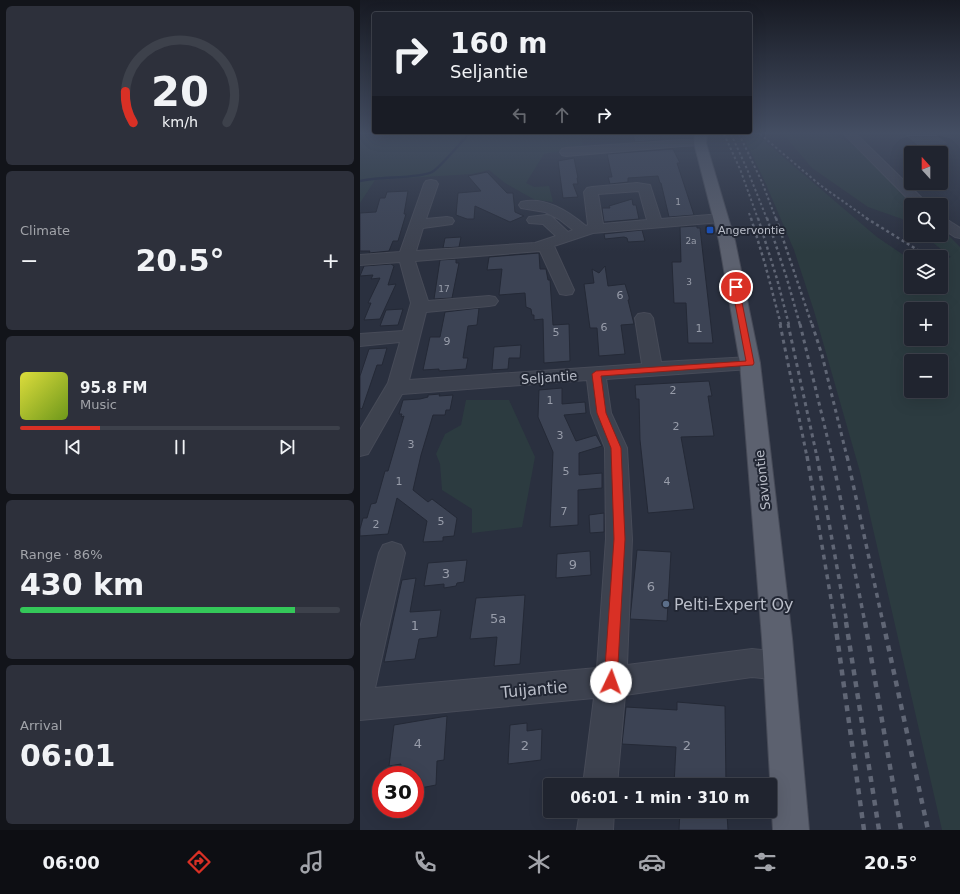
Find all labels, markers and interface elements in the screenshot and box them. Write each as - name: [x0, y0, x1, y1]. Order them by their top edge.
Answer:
- text: 160 m: [450, 27, 547, 60]
- icon: right: [384, 28, 436, 80]
- text: Seljantie: [450, 61, 528, 82]
- text: 20: [151, 67, 209, 116]
- icon: left: [509, 104, 531, 126]
- icon: ahead: [551, 104, 573, 126]
- icon: right: [593, 104, 615, 126]
- text: km/h: [162, 114, 198, 130]
- north arrow: [904, 146, 948, 190]
- map controls: [904, 146, 948, 398]
- house number: 1: [675, 197, 681, 207]
- button: search: [904, 198, 948, 242]
- text: Climate: [20, 223, 70, 238]
- place label: Angervontie: [718, 224, 785, 237]
- marker: Angervontie: [705, 225, 715, 235]
- house number: 2a: [685, 236, 697, 246]
- text: 20.5°: [135, 243, 225, 278]
- text: −: [20, 248, 38, 273]
- text: +: [322, 248, 340, 273]
- button: layers: [904, 250, 948, 294]
- pin: [719, 270, 753, 304]
- icon: arrive: [725, 276, 747, 298]
- house number: 3: [686, 277, 692, 287]
- house number: 17: [438, 284, 450, 294]
- house number: 6: [617, 289, 624, 302]
- button: +: [904, 302, 948, 346]
- house number: 6: [601, 321, 608, 334]
- house number: 1: [696, 322, 703, 335]
- house number: 5: [553, 326, 560, 339]
- house number: 9: [444, 335, 451, 348]
- button: −: [904, 354, 948, 398]
- street label: Seljantie: [520, 368, 578, 387]
- text: 95.8 FM: [80, 379, 147, 397]
- house number: 2: [670, 384, 677, 397]
- house number: 1: [547, 394, 554, 407]
- text: Music: [80, 397, 117, 412]
- house number: 2: [673, 420, 680, 433]
- house number: 3: [557, 429, 564, 442]
- icon: previous: [62, 436, 84, 458]
- icon: pause: [169, 436, 191, 458]
- icon: next: [276, 436, 298, 458]
- house number: 3: [408, 438, 415, 451]
- street label: Saviontie: [752, 449, 773, 511]
- house number: 5: [563, 465, 570, 478]
- house number: 1: [396, 475, 403, 488]
- house number: 4: [664, 475, 671, 488]
- house number: 7: [561, 505, 568, 518]
- house number: 5: [438, 515, 445, 528]
- house number: 2: [373, 518, 380, 531]
- text: Range · 86%: [20, 547, 103, 562]
- house number: 9: [569, 557, 577, 572]
- house number: 3: [442, 566, 450, 581]
- text: 430 km: [20, 567, 144, 602]
- house number: 6: [647, 579, 655, 594]
- place label: Pelti-Expert Oy: [674, 595, 793, 614]
- marker: Pelti-Expert Oy: [661, 599, 671, 609]
- house number: 5a: [490, 611, 506, 626]
- house number: 1: [411, 618, 419, 633]
- position arrow: [590, 661, 632, 703]
- street label: Tuijantie: [499, 677, 568, 702]
- text: Arrival: [20, 718, 62, 733]
- house number: 4: [414, 736, 422, 751]
- text: 06:01: [20, 738, 116, 773]
- house number: 2: [521, 738, 529, 753]
- house number: 2: [683, 738, 691, 753]
- speed limit sign: 30: [372, 766, 424, 818]
- text: 06:01 · 1 min · 310 m: [570, 789, 750, 807]
- icon: directions: [185, 848, 213, 876]
- icon: music: [298, 848, 326, 876]
- icon: phone: [411, 848, 439, 876]
- icon: climate: [525, 848, 553, 876]
- icon: car: [638, 848, 666, 876]
- icon: filters: [751, 848, 779, 876]
- text: 06:00: [43, 852, 100, 873]
- text: 20.5°: [864, 852, 917, 873]

